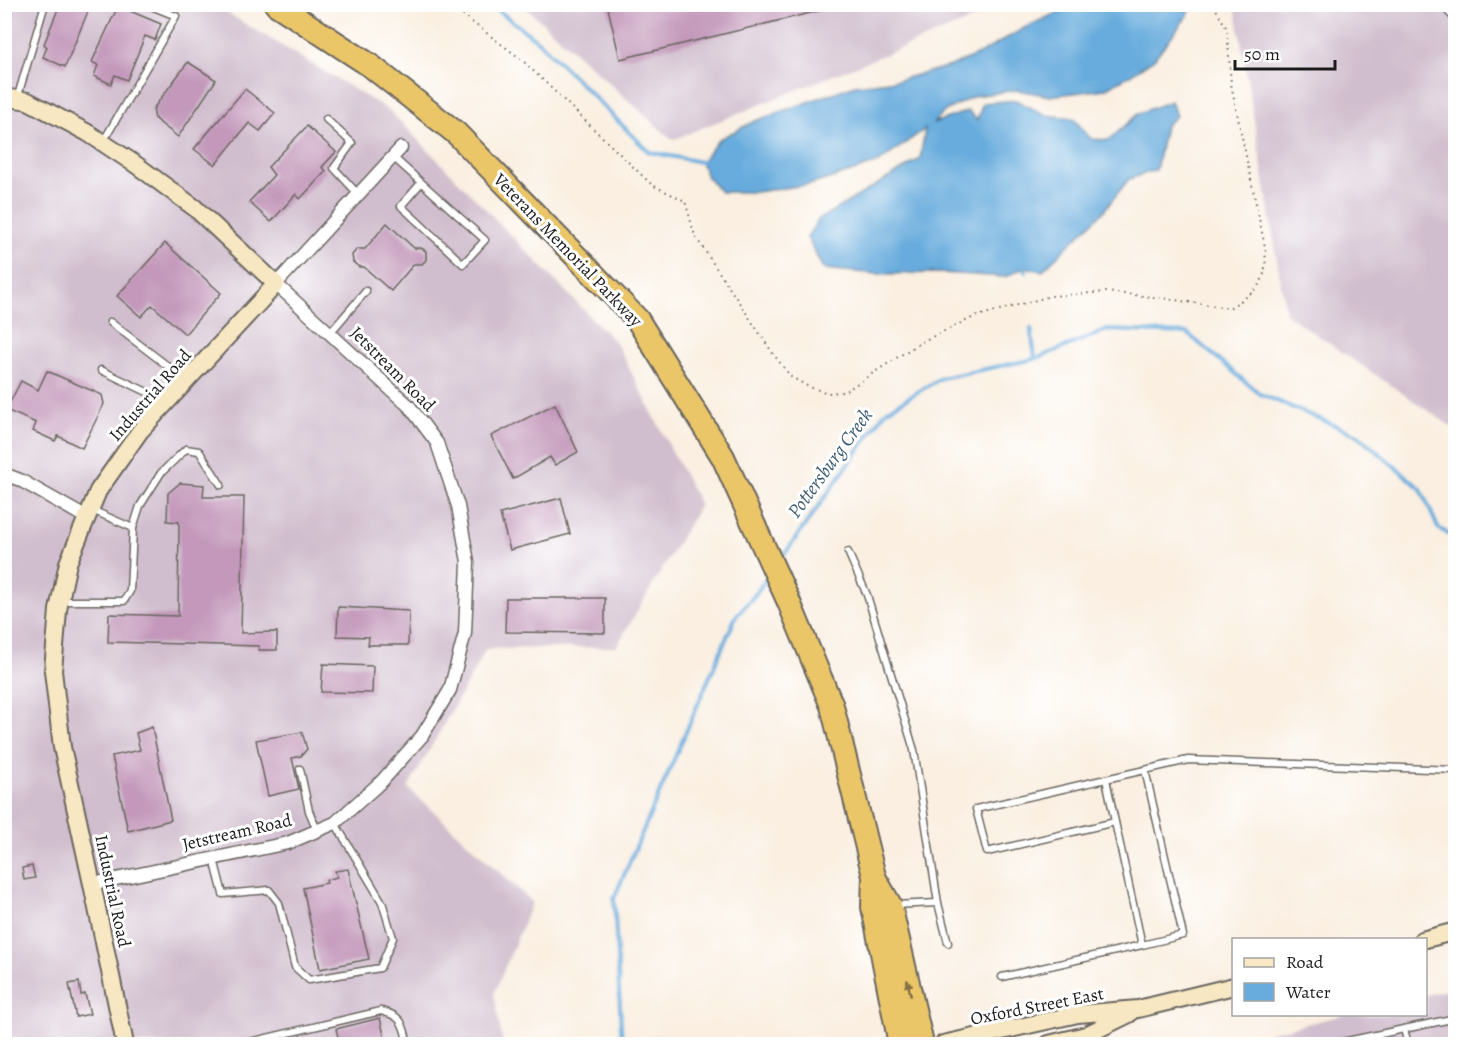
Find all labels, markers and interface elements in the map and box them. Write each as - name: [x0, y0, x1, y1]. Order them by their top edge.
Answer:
- scale bar: [1235, 33, 1336, 71]
- text: 50 m: [1244, 42, 1280, 66]
- street label: Veterans Memorial Parkway: [487, 167, 648, 333]
- street label: Jetstream Road: [345, 321, 441, 417]
- street label: Industrial Road: [103, 344, 197, 446]
- water label: Pottersburg Creek: [781, 403, 879, 523]
- street label: Jetstream Road: [180, 808, 294, 856]
- street label: Industrial Road: [89, 832, 137, 950]
- legend: [1232, 938, 1427, 1016]
- text: Road: [1286, 950, 1324, 974]
- one-way arrow: [904, 978, 913, 997]
- text: Water: [1285, 980, 1331, 1004]
- street label: Oxford Street East: [968, 981, 1106, 1031]

